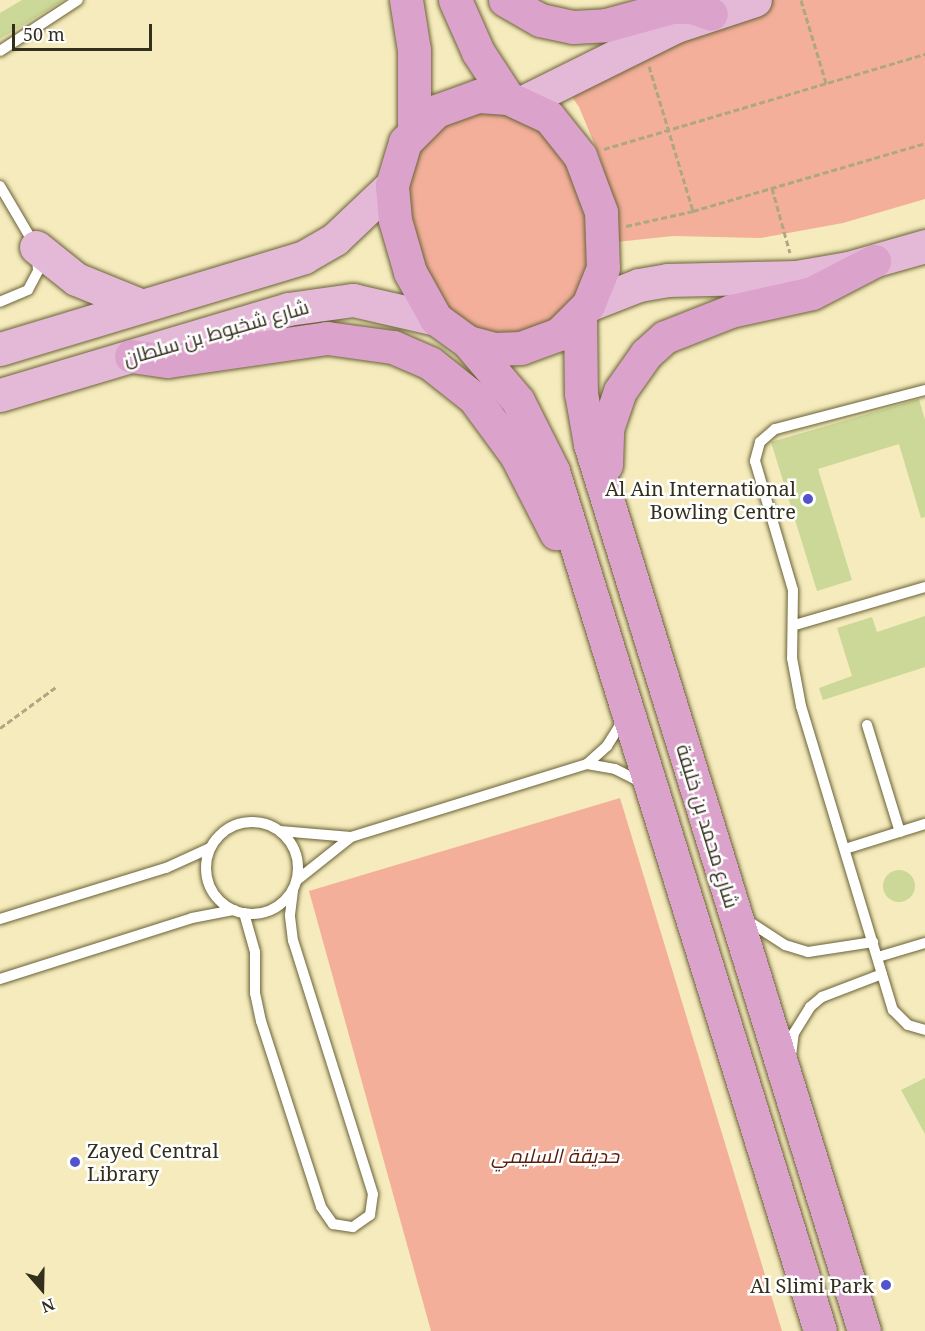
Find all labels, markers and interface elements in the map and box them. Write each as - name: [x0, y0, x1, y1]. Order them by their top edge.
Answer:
- scale bar: [15, 12, 154, 50]
- text: 50 m: [23, 22, 65, 46]
- street label: شارع شخبوط بن سلطان: [120, 294, 312, 370]
- place label: Al Ain International Bowling Centre: [605, 476, 796, 523]
- marker: Al Ain International Bowling Centre: [801, 492, 815, 506]
- street label: شارع محمد بن خليفة: [672, 741, 744, 911]
- place label: Zayed Central Library: [87, 1138, 219, 1185]
- park label: حديقة السليمي: [491, 1143, 619, 1167]
- marker: Zayed Central Library: [68, 1155, 82, 1169]
- north arrow: [12, 1259, 72, 1319]
- place label: Al Slimi Park: [750, 1273, 874, 1297]
- marker: Al Slimi Park: [879, 1278, 893, 1292]
- text: N: [38, 1293, 58, 1318]

